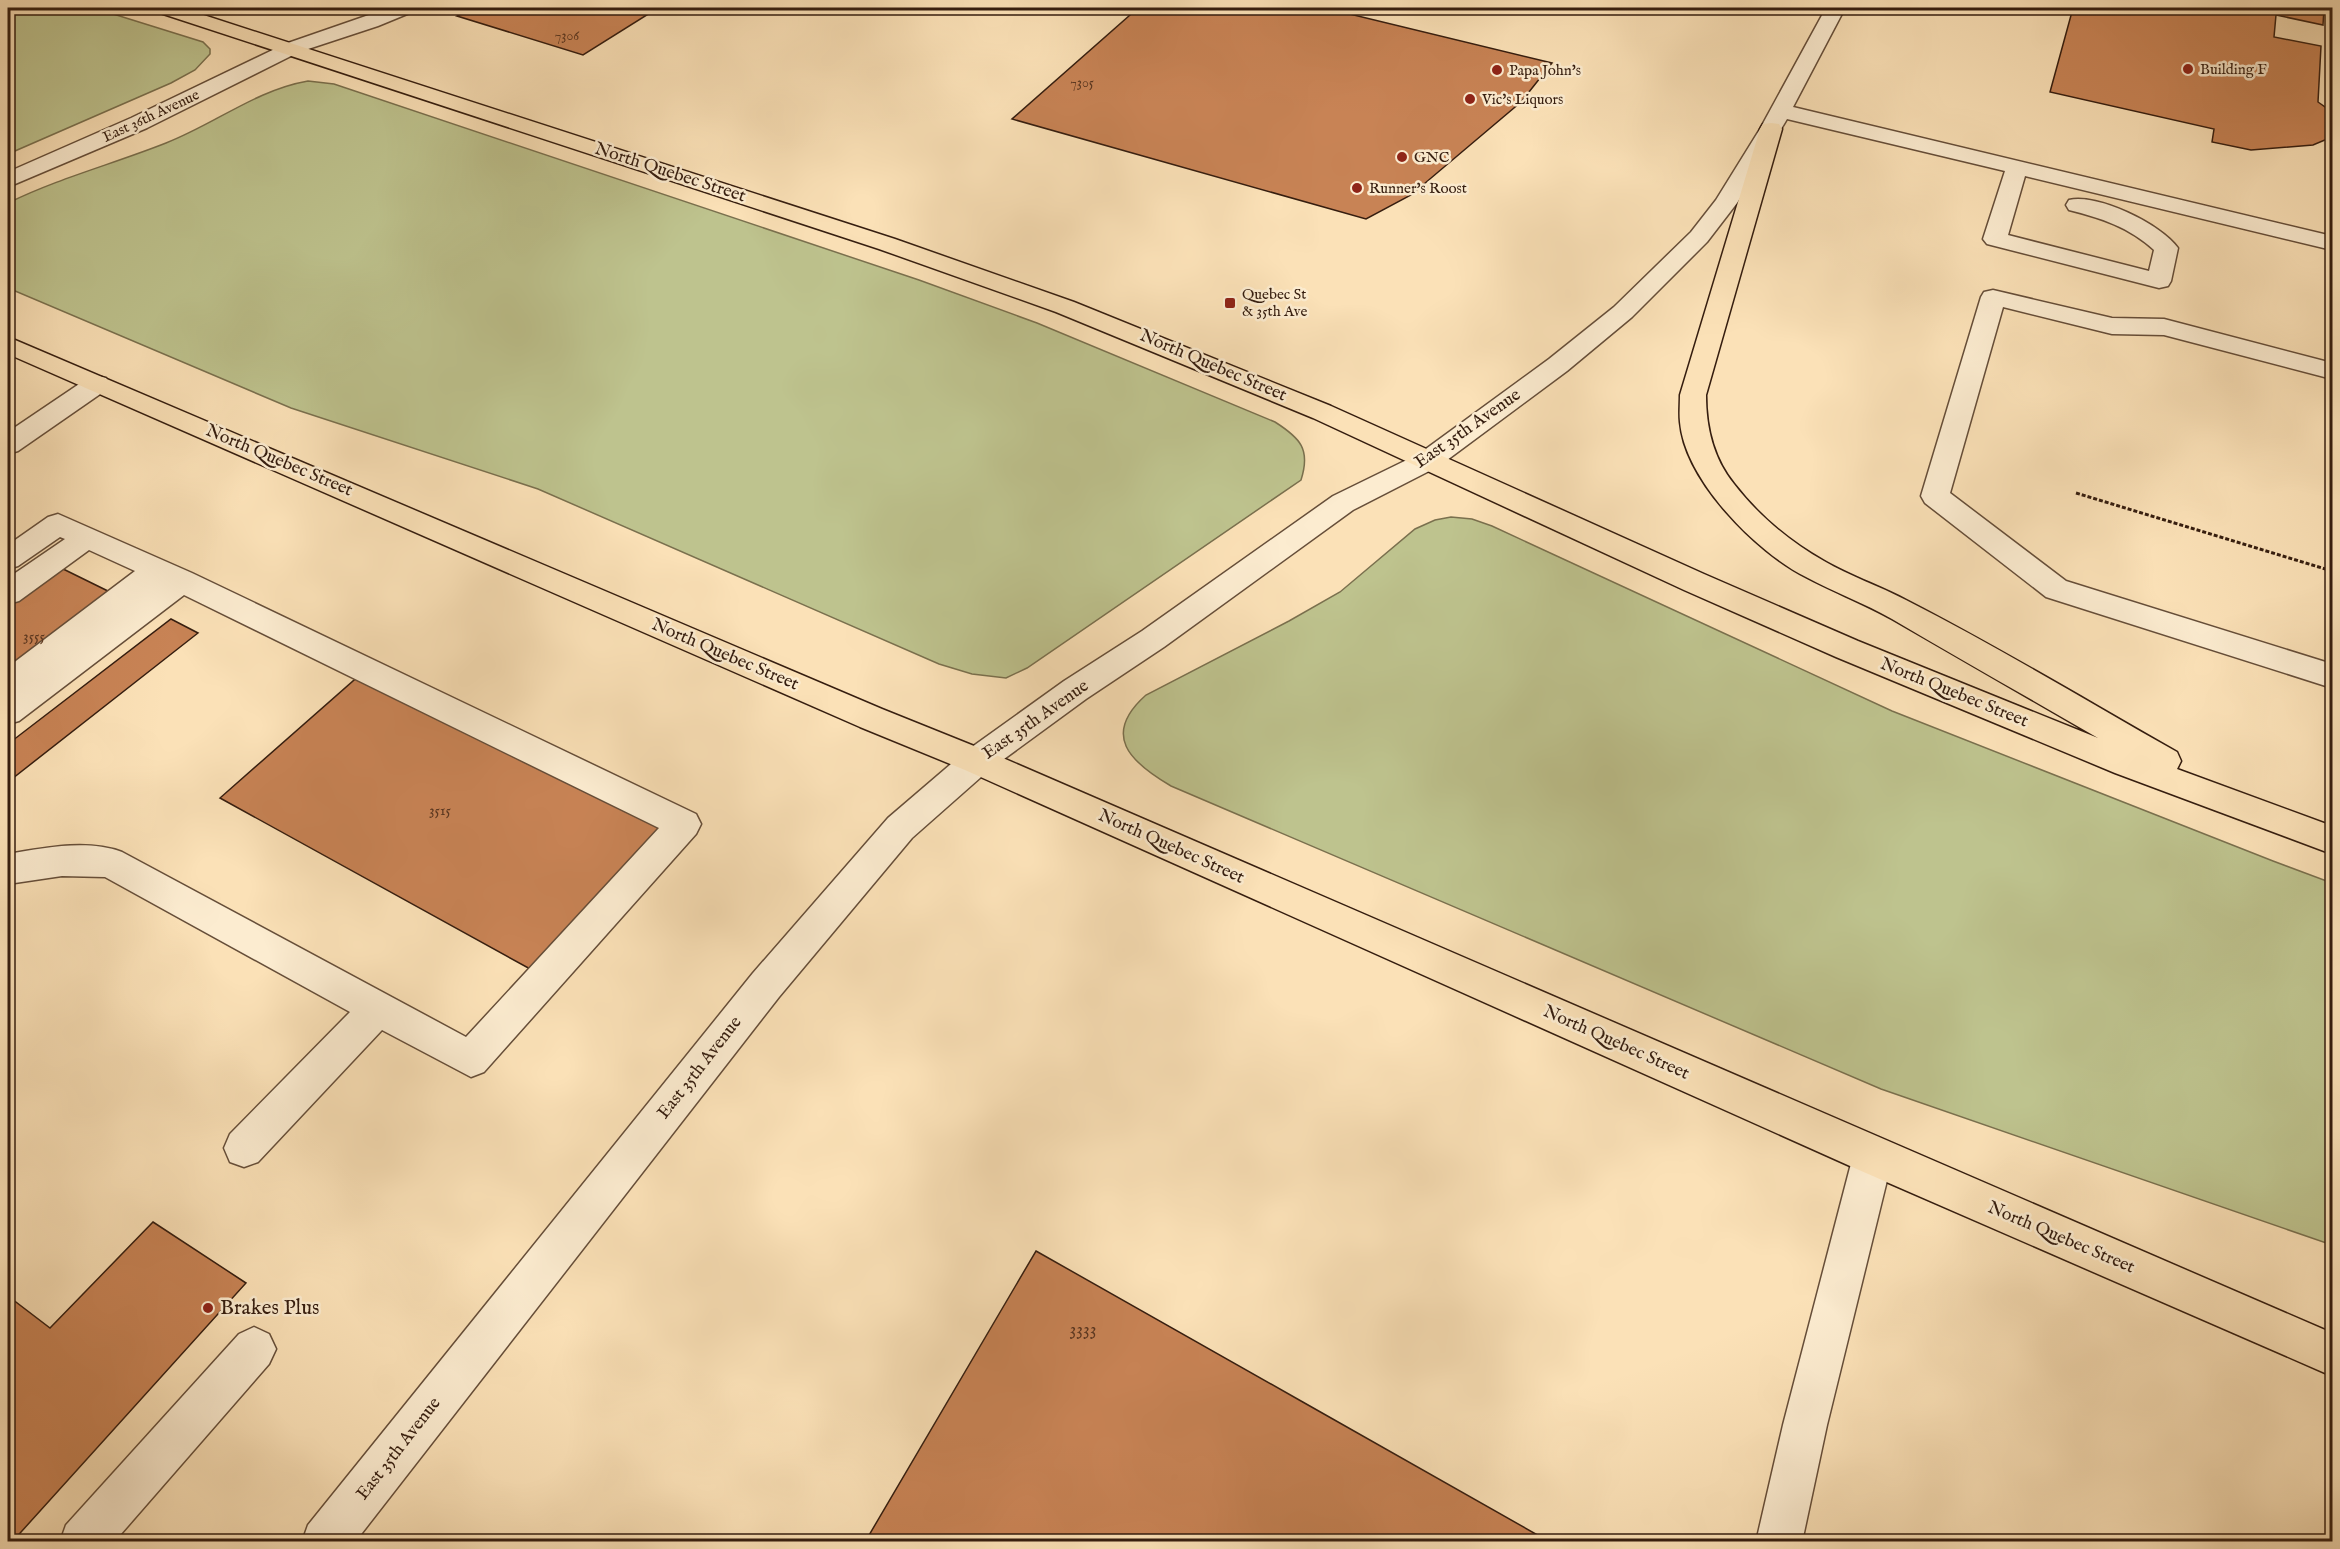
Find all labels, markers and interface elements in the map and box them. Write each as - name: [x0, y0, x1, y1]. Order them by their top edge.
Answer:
- house number: 7306: [555, 27, 580, 45]
- place label: Building F: [2200, 60, 2267, 79]
- place label: Papa John's: [1509, 61, 1581, 80]
- marker: Building F: [2181, 62, 2195, 76]
- marker: Papa John's: [1490, 63, 1504, 77]
- house number: 7305: [1070, 74, 1094, 92]
- street label: East 36th Avenue: [100, 85, 203, 147]
- place label: Vic's Liquors: [1481, 90, 1563, 109]
- marker: Vic's Liquors: [1463, 92, 1477, 106]
- street label: North Quebec Street: [591, 138, 749, 208]
- place label: GNC: [1414, 148, 1450, 167]
- marker: GNC: [1395, 150, 1409, 164]
- place label: Runner's Roost: [1369, 179, 1467, 198]
- marker: Runner's Roost: [1350, 181, 1364, 195]
- place label: Quebec St & 35th Ave: [1242, 285, 1307, 321]
- marker: Quebec St & 35th Ave: [1223, 296, 1237, 310]
- street label: North Quebec Street: [1136, 325, 1290, 407]
- street label: East 35th Avenue: [1410, 384, 1526, 474]
- street label: North Quebec Street: [202, 420, 356, 502]
- street label: North Quebec Street: [648, 614, 802, 696]
- house number: 3555: [23, 627, 46, 646]
- street label: North Quebec Street: [1877, 653, 2031, 733]
- street label: East 35th Avenue: [978, 675, 1094, 765]
- house number: 3515: [429, 801, 452, 820]
- street label: North Quebec Street: [1094, 804, 1248, 890]
- street label: North Quebec Street: [1539, 1000, 1693, 1086]
- street label: East 35th Avenue: [653, 1012, 747, 1124]
- street label: North Quebec Street: [1984, 1197, 2138, 1279]
- place label: Brakes Plus: [220, 1295, 319, 1322]
- marker: Brakes Plus: [201, 1301, 215, 1315]
- house number: 3333: [1070, 1319, 1096, 1342]
- street label: East 35th Avenue: [352, 1393, 446, 1505]

